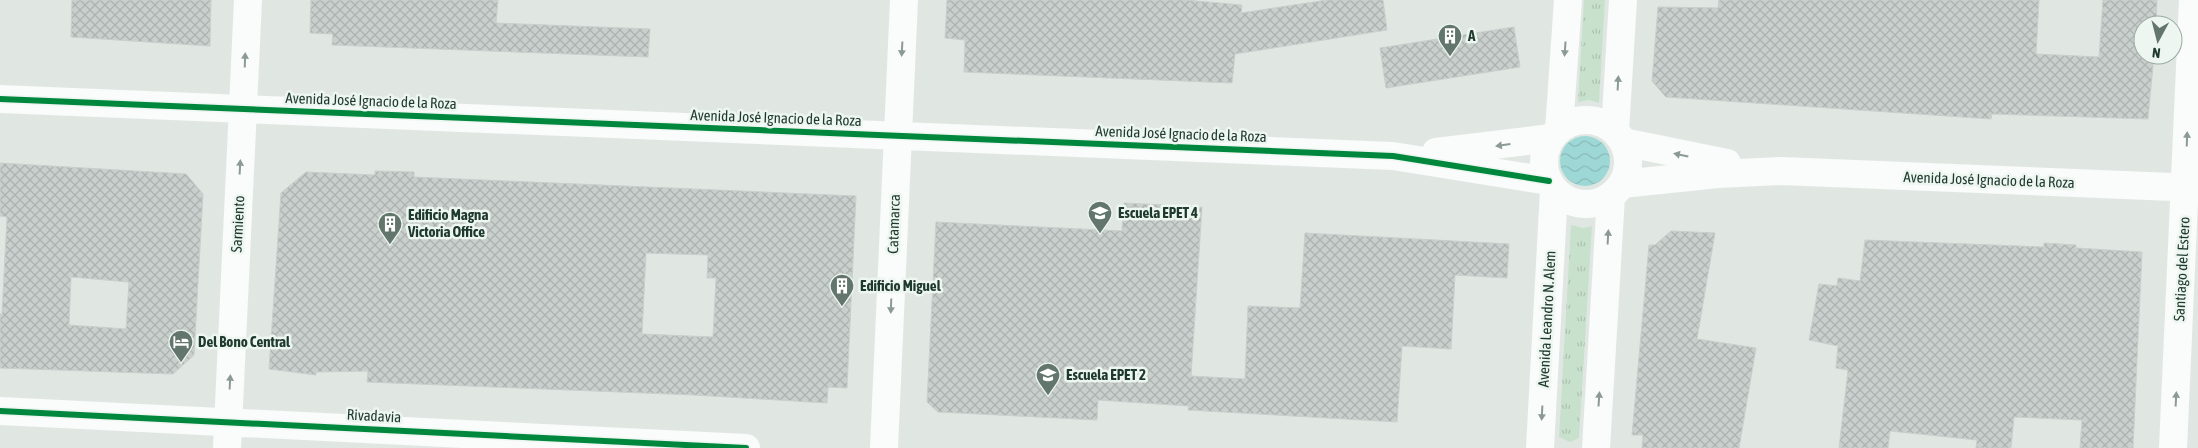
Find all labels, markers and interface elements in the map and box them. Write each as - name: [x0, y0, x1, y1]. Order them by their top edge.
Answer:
- north arrow: [2133, 15, 2183, 65]
- building icon: A: [1437, 23, 1463, 57]
- place label: A: [1467, 27, 1476, 44]
- one-way arrow: [897, 41, 905, 57]
- one-way arrow: [1560, 41, 1568, 57]
- text: N: [2151, 44, 2161, 61]
- one-way arrow: [241, 51, 249, 67]
- one-way arrow: [1614, 74, 1622, 90]
- street label: Avenida José Ignacio de la Roza: [285, 89, 457, 112]
- street label: Avenida José Ignacio de la Roza: [690, 106, 862, 129]
- street label: Avenida José Ignacio de la Roza: [1095, 122, 1267, 145]
- one-way arrow: [2184, 131, 2192, 147]
- one-way arrow: [1495, 141, 1511, 149]
- one-way arrow: [1673, 151, 1688, 159]
- one-way arrow: [237, 159, 245, 175]
- street label: Avenida José Ignacio de la Roza: [1903, 168, 2075, 191]
- street label: Catamarca: [884, 194, 903, 254]
- street label: Sarmiento: [228, 195, 247, 253]
- school or university icon: Escuela EPET 4: [1087, 200, 1113, 234]
- place label: Escuela EPET 4: [1118, 204, 1198, 221]
- place label: Edificio Magna Victoria Office: [407, 206, 488, 240]
- building icon: Edificio Magna Victoria Office: [377, 211, 403, 245]
- street label: Santiago del Estero: [2170, 216, 2193, 322]
- one-way arrow: [1605, 229, 1613, 245]
- street label: Avenida Leandro N. Alem: [1534, 250, 1559, 388]
- building icon: Edificio Miguel: [829, 273, 855, 307]
- place label: Edificio Miguel: [860, 277, 942, 294]
- one-way arrow: [886, 299, 894, 315]
- hotel icon: Del Bono Central: [168, 329, 194, 363]
- place label: Del Bono Central: [198, 333, 291, 350]
- school or university icon: Escuela EPET 2: [1035, 362, 1061, 396]
- place label: Escuela EPET 2: [1066, 366, 1146, 383]
- one-way arrow: [227, 374, 235, 390]
- one-way arrow: [1595, 391, 1603, 407]
- one-way arrow: [2172, 391, 2180, 407]
- one-way arrow: [1537, 405, 1545, 421]
- street label: Rivadavia: [346, 406, 402, 425]

